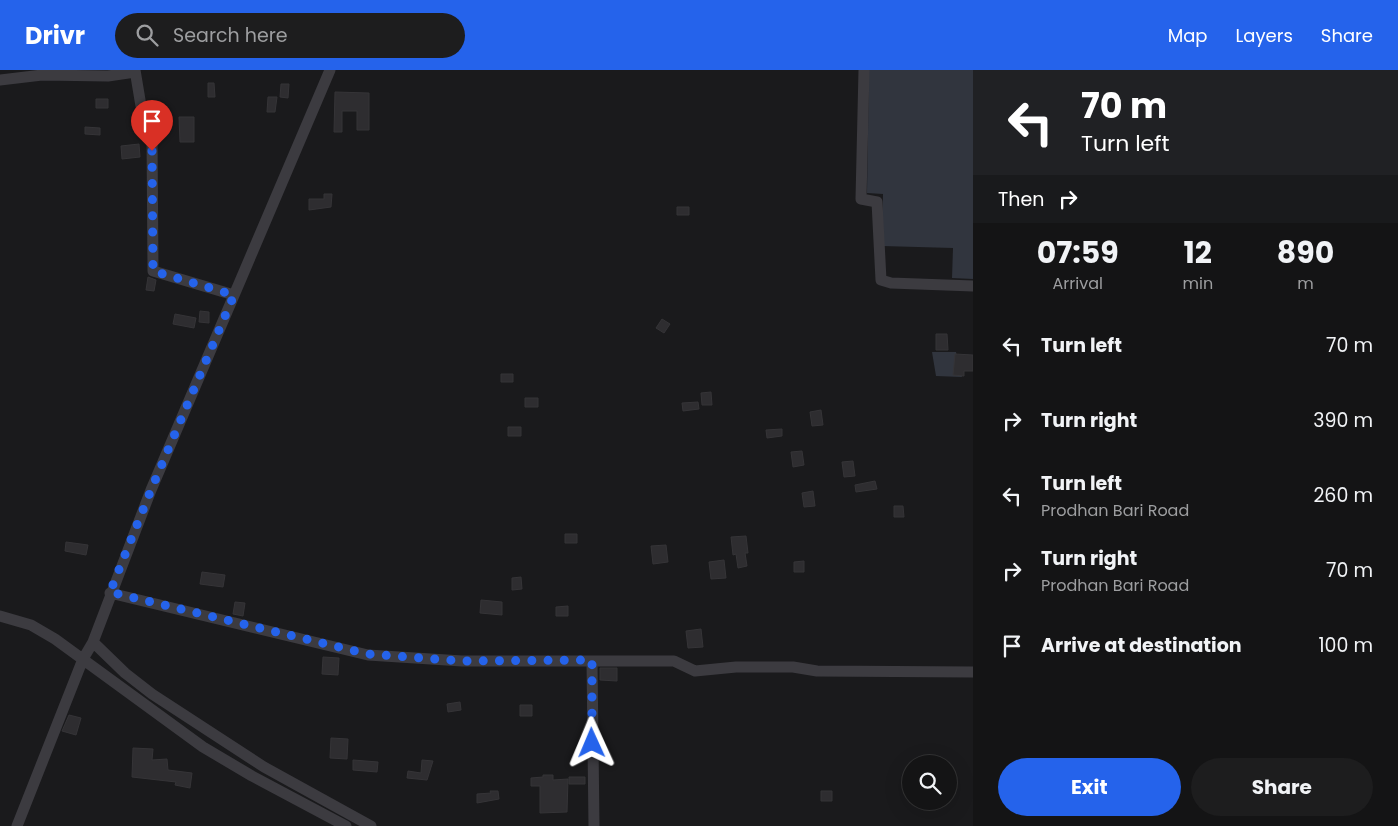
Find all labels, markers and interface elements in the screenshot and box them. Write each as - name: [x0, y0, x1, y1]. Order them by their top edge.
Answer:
- search box: [115, 13, 465, 58]
- text: Drivr: [25, 19, 85, 52]
- icon: search: [133, 21, 161, 49]
- text: Search here: [173, 22, 288, 49]
- text: Map: [1168, 23, 1208, 48]
- text: Layers: [1236, 23, 1293, 48]
- text: Share: [1321, 23, 1373, 48]
- text: 70 m: [1081, 81, 1167, 130]
- icon: left: [998, 90, 1063, 155]
- pin: [131, 100, 173, 151]
- icon: arrive: [138, 107, 166, 135]
- text: Turn left: [1081, 128, 1169, 159]
- icon: right: [1054, 185, 1082, 213]
- text: Then: [998, 186, 1044, 213]
- text: 07:59: [1037, 231, 1119, 274]
- text: 12: [1184, 231, 1212, 274]
- text: 890: [1277, 231, 1334, 274]
- text: Arrival: [1053, 272, 1103, 295]
- text: min: [1182, 272, 1213, 295]
- text: m: [1297, 272, 1314, 295]
- icon: left: [998, 332, 1026, 360]
- text: Turn left: [1041, 332, 1122, 359]
- text: 70 m: [1326, 332, 1373, 359]
- icon: right: [998, 407, 1026, 435]
- text: Turn right: [1041, 407, 1137, 434]
- text: 390 m: [1313, 407, 1373, 434]
- text: Turn left: [1041, 470, 1122, 497]
- icon: left: [998, 482, 1026, 510]
- text: 260 m: [1313, 482, 1373, 509]
- text: Prodhan Bari Road: [1041, 499, 1189, 522]
- text: Turn right: [1041, 545, 1137, 572]
- icon: right: [998, 557, 1026, 585]
- text: 70 m: [1326, 557, 1373, 584]
- text: Prodhan Bari Road: [1041, 574, 1189, 597]
- icon: arrive: [998, 632, 1026, 660]
- text: Arrive at destination: [1041, 632, 1242, 659]
- text: 100 m: [1318, 632, 1373, 659]
- position arrow: [565, 716, 617, 768]
- map controls: [902, 755, 957, 810]
- button: search: [902, 755, 957, 810]
- button: Exit: [998, 758, 1181, 816]
- button: Share: [1191, 758, 1373, 816]

